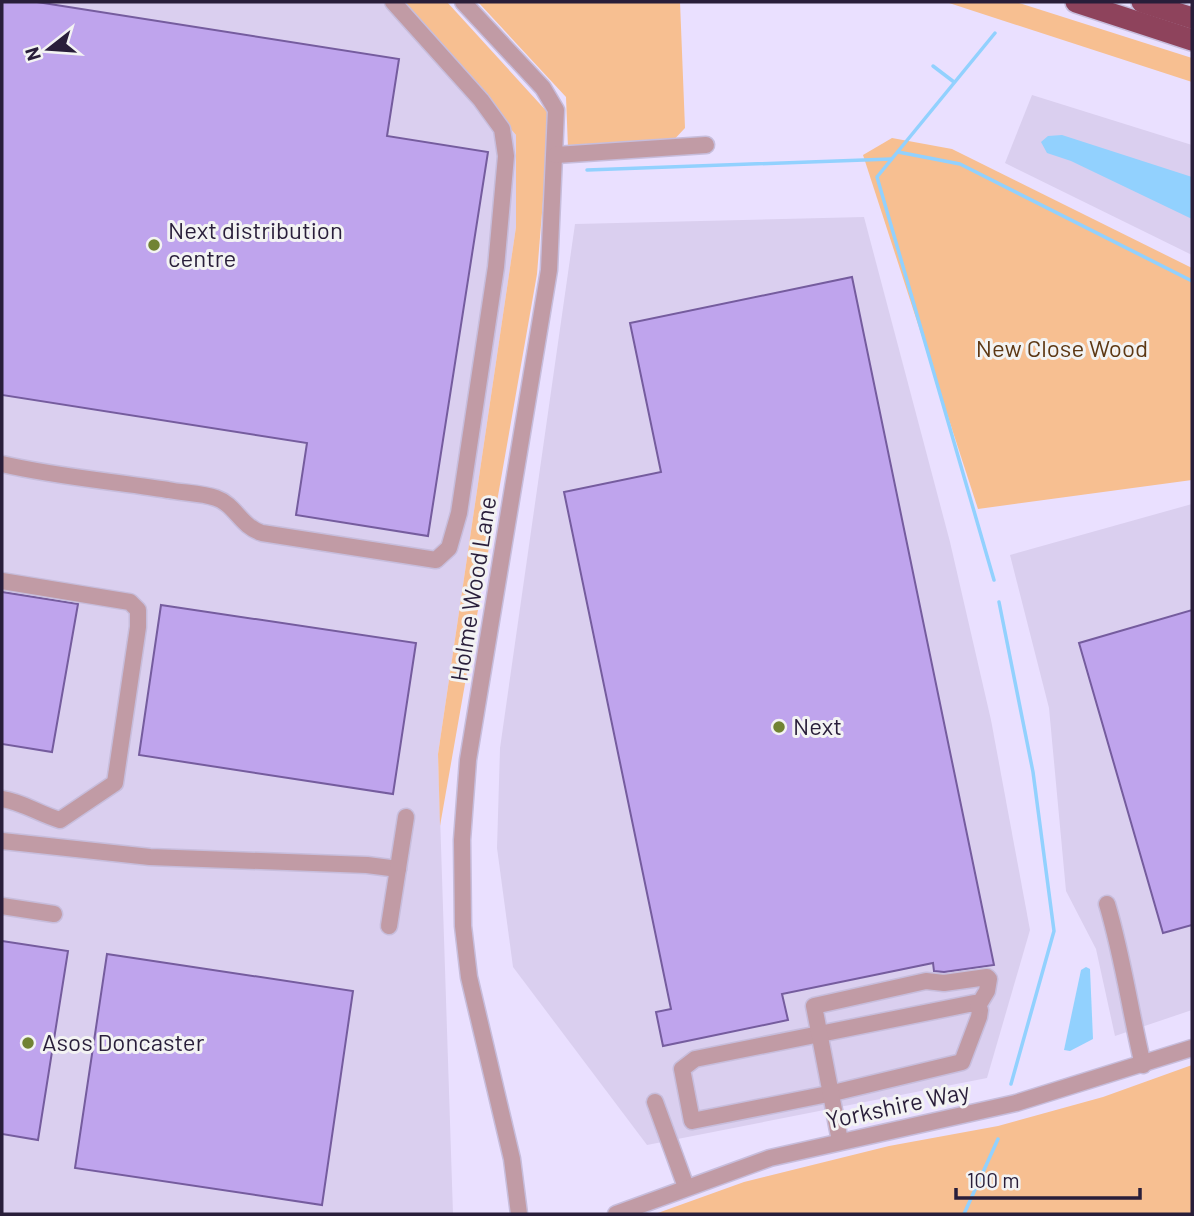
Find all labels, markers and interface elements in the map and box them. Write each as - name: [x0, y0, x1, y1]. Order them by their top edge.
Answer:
- north arrow: [14, 14, 84, 84]
- text: N: [19, 45, 45, 64]
- place label: Next distribution centre: [168, 215, 343, 272]
- marker: Next distribution centre: [146, 237, 162, 253]
- park label: New Close Wood: [976, 333, 1148, 362]
- street label: Holme Wood Lane: [444, 494, 501, 683]
- place label: Next: [793, 711, 842, 740]
- marker: Next: [771, 719, 787, 735]
- place label: Asos Doncaster: [42, 1027, 205, 1056]
- marker: Asos Doncaster: [20, 1035, 36, 1051]
- street label: Yorkshire Way: [823, 1075, 972, 1134]
- scale bar: [956, 1156, 1140, 1200]
- text: 100 m: [967, 1167, 1020, 1192]

